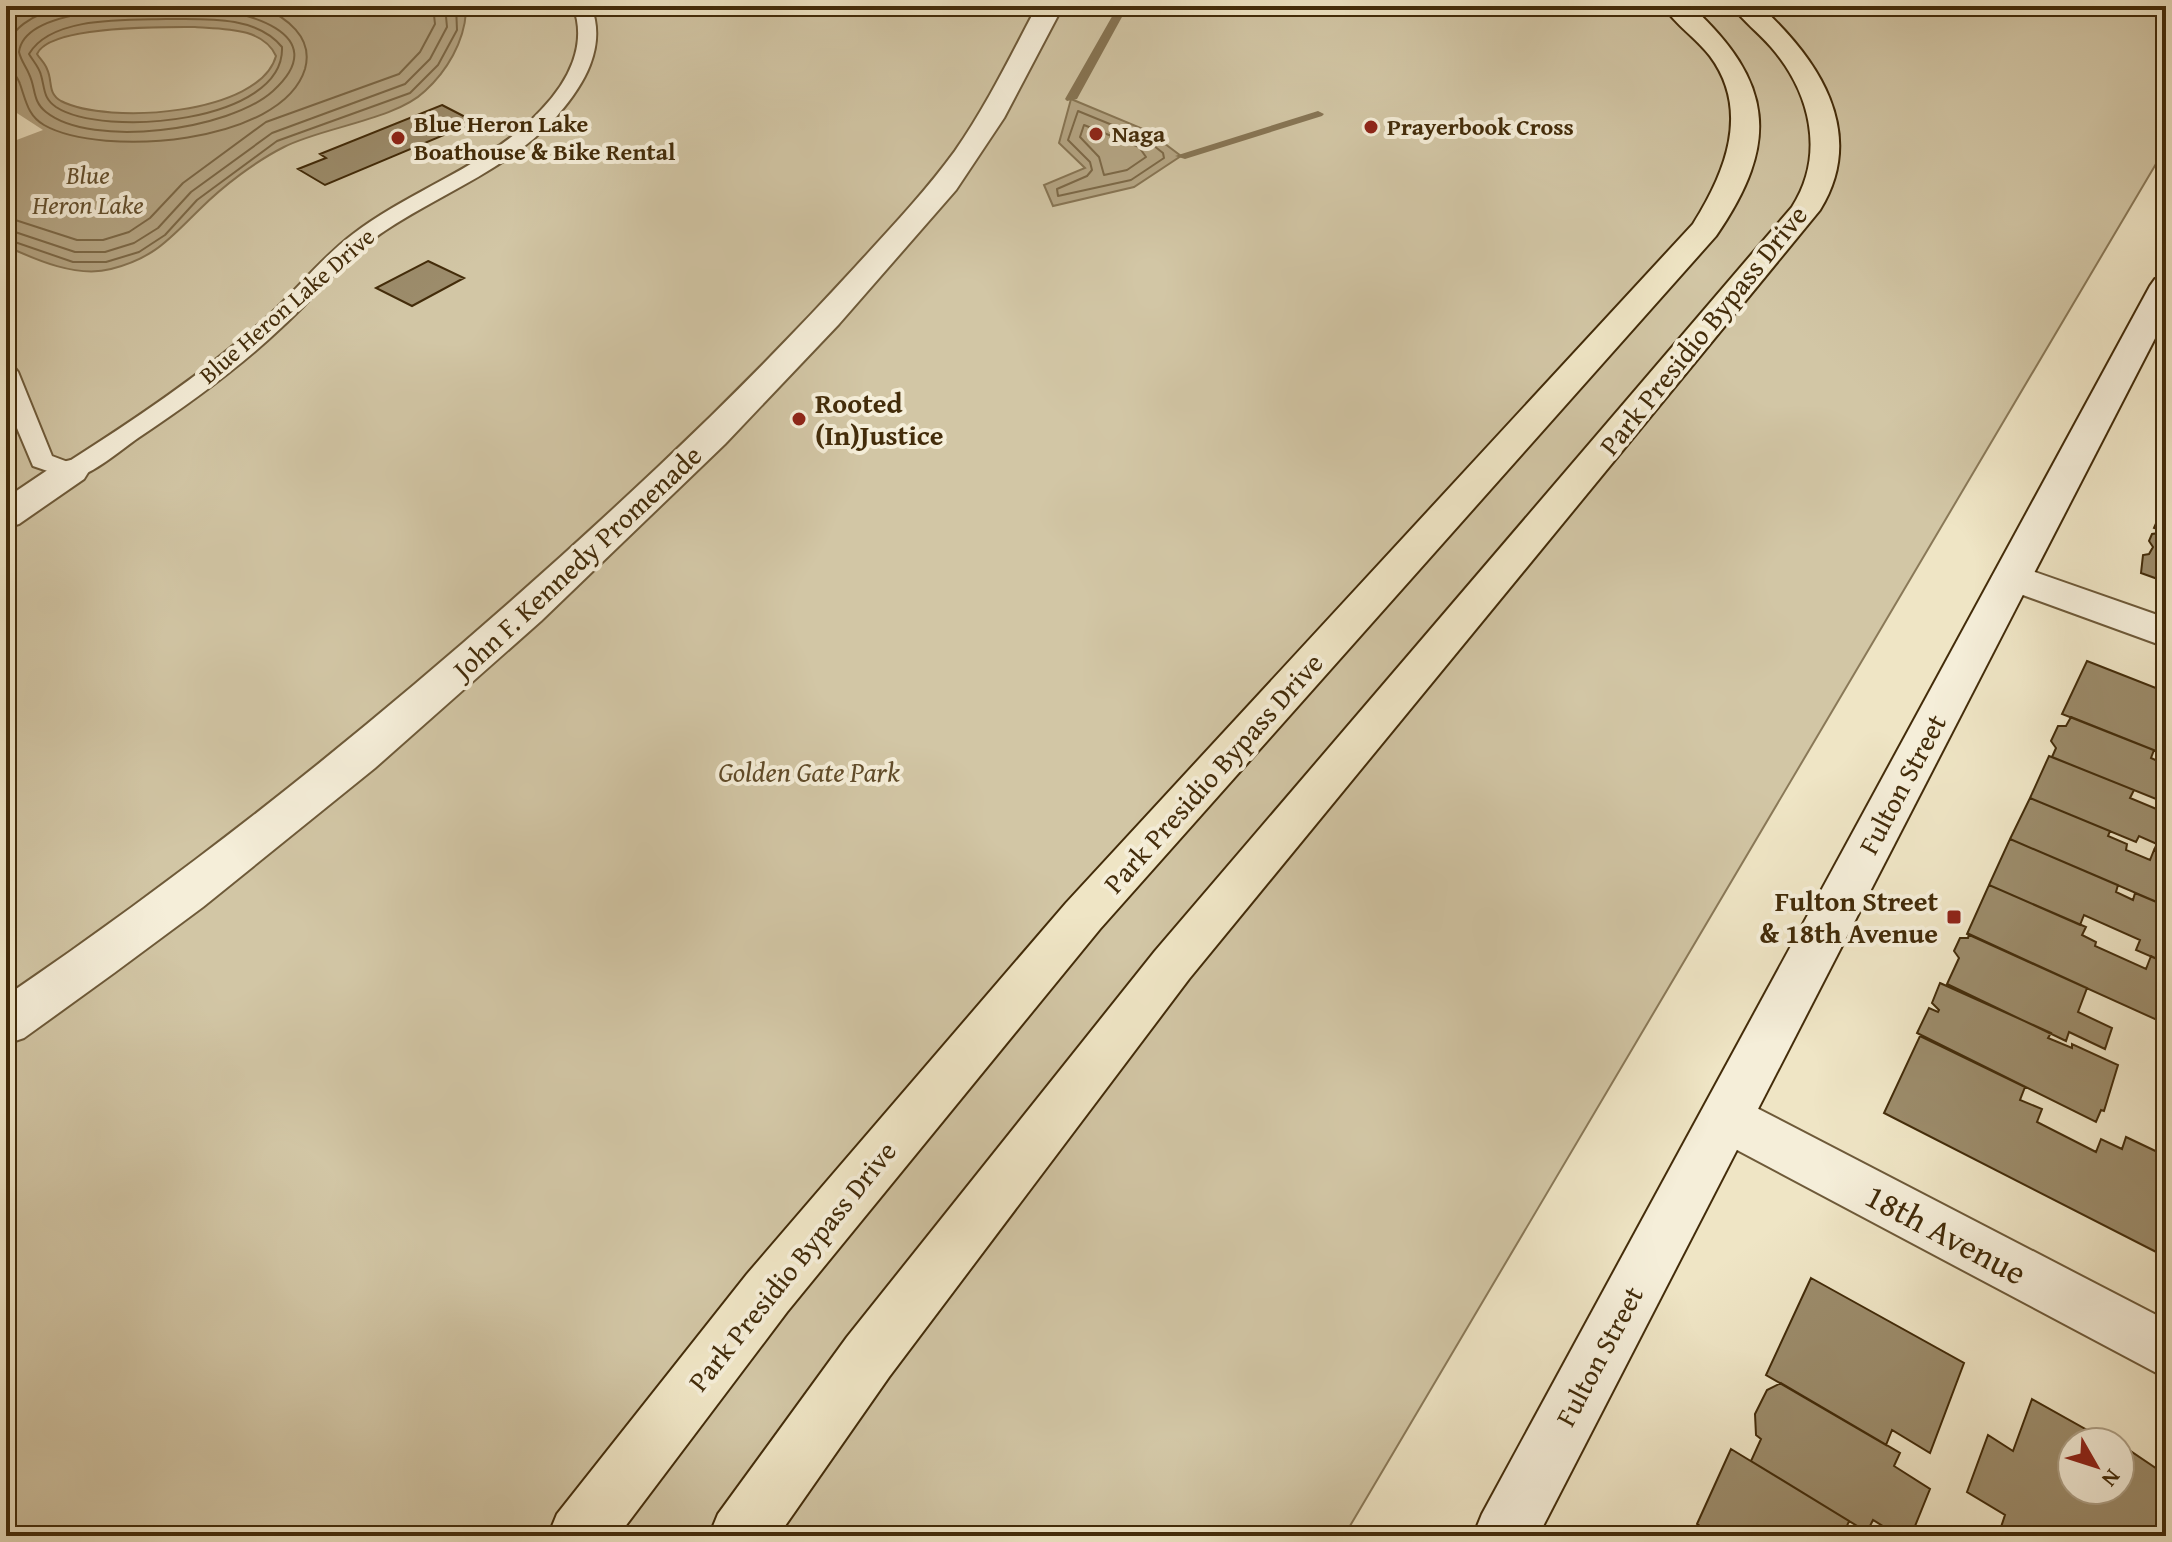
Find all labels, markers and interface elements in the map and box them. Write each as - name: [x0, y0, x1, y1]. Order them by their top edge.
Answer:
- place label: Blue Heron Lake Boathouse & Bike Rental: [414, 106, 676, 169]
- place label: Prayerbook Cross: [1387, 109, 1574, 144]
- place label: Naga: [1112, 116, 1166, 151]
- marker: Prayerbook Cross: [1362, 118, 1380, 136]
- marker: Naga: [1087, 125, 1105, 143]
- marker: Blue Heron Lake Boathouse & Bike Rental: [389, 129, 407, 147]
- water label: Blue Heron Lake: [31, 155, 144, 224]
- street label: Park Presidio Bypass Drive: [1589, 196, 1816, 463]
- street label: Blue Heron Lake Drive: [191, 219, 382, 392]
- place label: Rooted (In)Justice: [815, 382, 944, 455]
- marker: Rooted (In)Justice: [790, 410, 808, 428]
- street label: John F. Kennedy Promenade: [441, 435, 710, 690]
- street label: Park Presidio Bypass Drive: [1093, 643, 1332, 902]
- street label: Fulton Street: [1847, 706, 1956, 861]
- park label: Golden Gate Park: [718, 751, 900, 792]
- place label: Fulton Street & 18th Avenue: [1760, 880, 1938, 953]
- marker: Fulton Street & 18th Avenue: [1945, 908, 1963, 926]
- street label: Park Presidio Bypass Drive: [678, 1132, 905, 1399]
- street label: 18th Avenue: [1857, 1171, 2035, 1296]
- street label: Fulton Street: [1544, 1278, 1653, 1433]
- north arrow: [2056, 1426, 2136, 1506]
- text: N: [2094, 1463, 2129, 1495]

